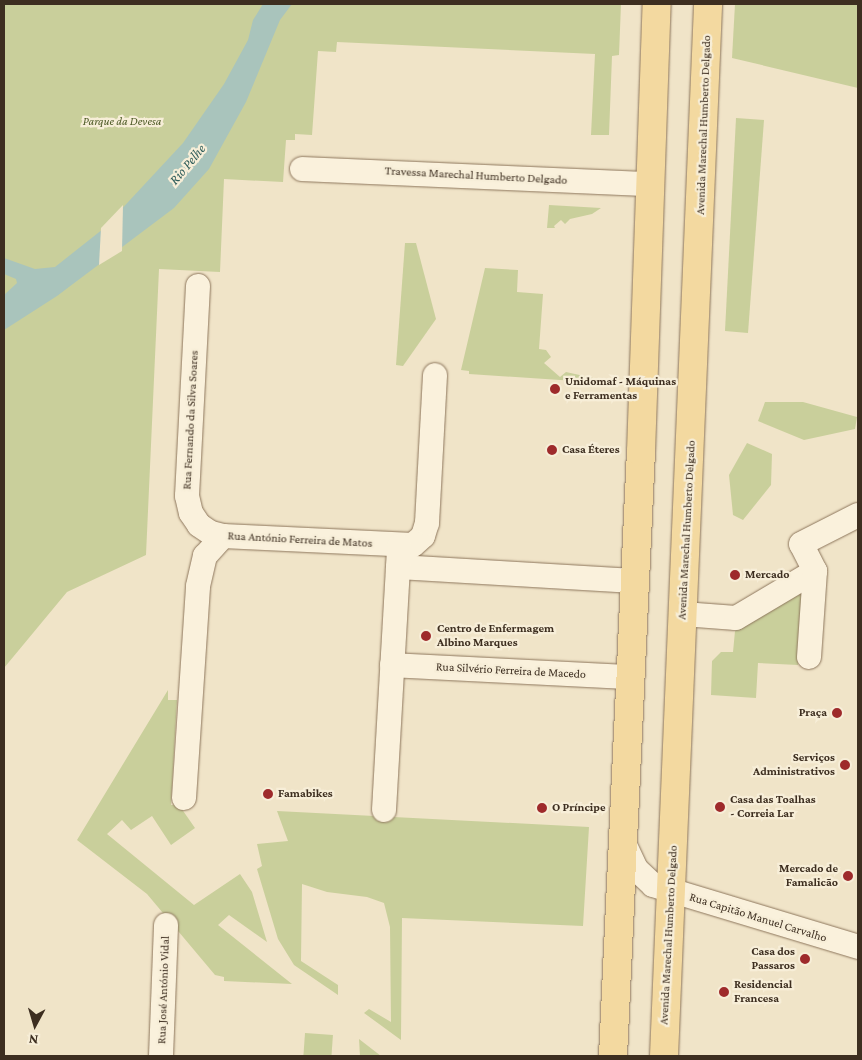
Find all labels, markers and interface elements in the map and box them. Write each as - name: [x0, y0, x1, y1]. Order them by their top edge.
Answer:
- street label: Avenida Marechal Humberto Delgado: [694, 35, 714, 215]
- park label: Parque da Devesa: [83, 115, 161, 129]
- water label: Rio Pelhe: [165, 140, 209, 188]
- street label: Travessa Marechal Humberto Delgado: [384, 164, 568, 188]
- street label: Rua Fernando da Silva Soares: [180, 350, 202, 490]
- place label: Unidomaf - Máquinas e Ferramentas: [565, 375, 676, 403]
- marker: Unidomaf - Máquinas e Ferramentas: [549, 383, 561, 395]
- street label: Avenida Marechal Humberto Delgado: [675, 440, 699, 620]
- place label: Casa Éteres: [562, 443, 620, 457]
- marker: Casa Éteres: [546, 444, 558, 456]
- street label: Rua António Ferreira de Matos: [227, 529, 373, 551]
- place label: Mercado: [745, 568, 790, 582]
- marker: Mercado: [729, 569, 741, 581]
- place label: Centro de Enfermagem Albino Marques: [437, 622, 554, 650]
- marker: Centro de Enfermagem Albino Marques: [419, 629, 433, 643]
- street label: Rua Silvério Ferreira de Macedo: [436, 660, 586, 682]
- place label: Praça: [799, 706, 827, 720]
- marker: Praça: [831, 707, 843, 719]
- place label: Serviços Administrativos: [753, 751, 835, 779]
- marker: Serviços Administrativos: [839, 759, 851, 771]
- place label: Famabikes: [278, 787, 333, 801]
- marker: Famabikes: [262, 788, 274, 800]
- place label: Casa das Toalhas - Correia Lar: [730, 793, 816, 821]
- place label: O Príncipe: [552, 801, 605, 815]
- marker: Casa das Toalhas - Correia Lar: [714, 801, 726, 813]
- marker: O Príncipe: [536, 802, 548, 814]
- street label: Avenida Marechal Humberto Delgado: [657, 845, 681, 1025]
- place label: Mercado de Famalicão: [779, 862, 838, 890]
- marker: Mercado de Famalicão: [842, 870, 854, 882]
- street label: Rua Capitão Manuel Carvalho: [688, 890, 828, 946]
- street label: Rua José António Vidal: [155, 936, 173, 1044]
- place label: Casa dos Passaros: [751, 945, 795, 973]
- marker: Casa dos Passaros: [799, 953, 811, 965]
- place label: Residencial Francesa: [734, 978, 792, 1006]
- marker: Residencial Francesa: [718, 986, 730, 998]
- north arrow: [10, 1000, 60, 1050]
- text: N: [28, 1031, 39, 1048]

